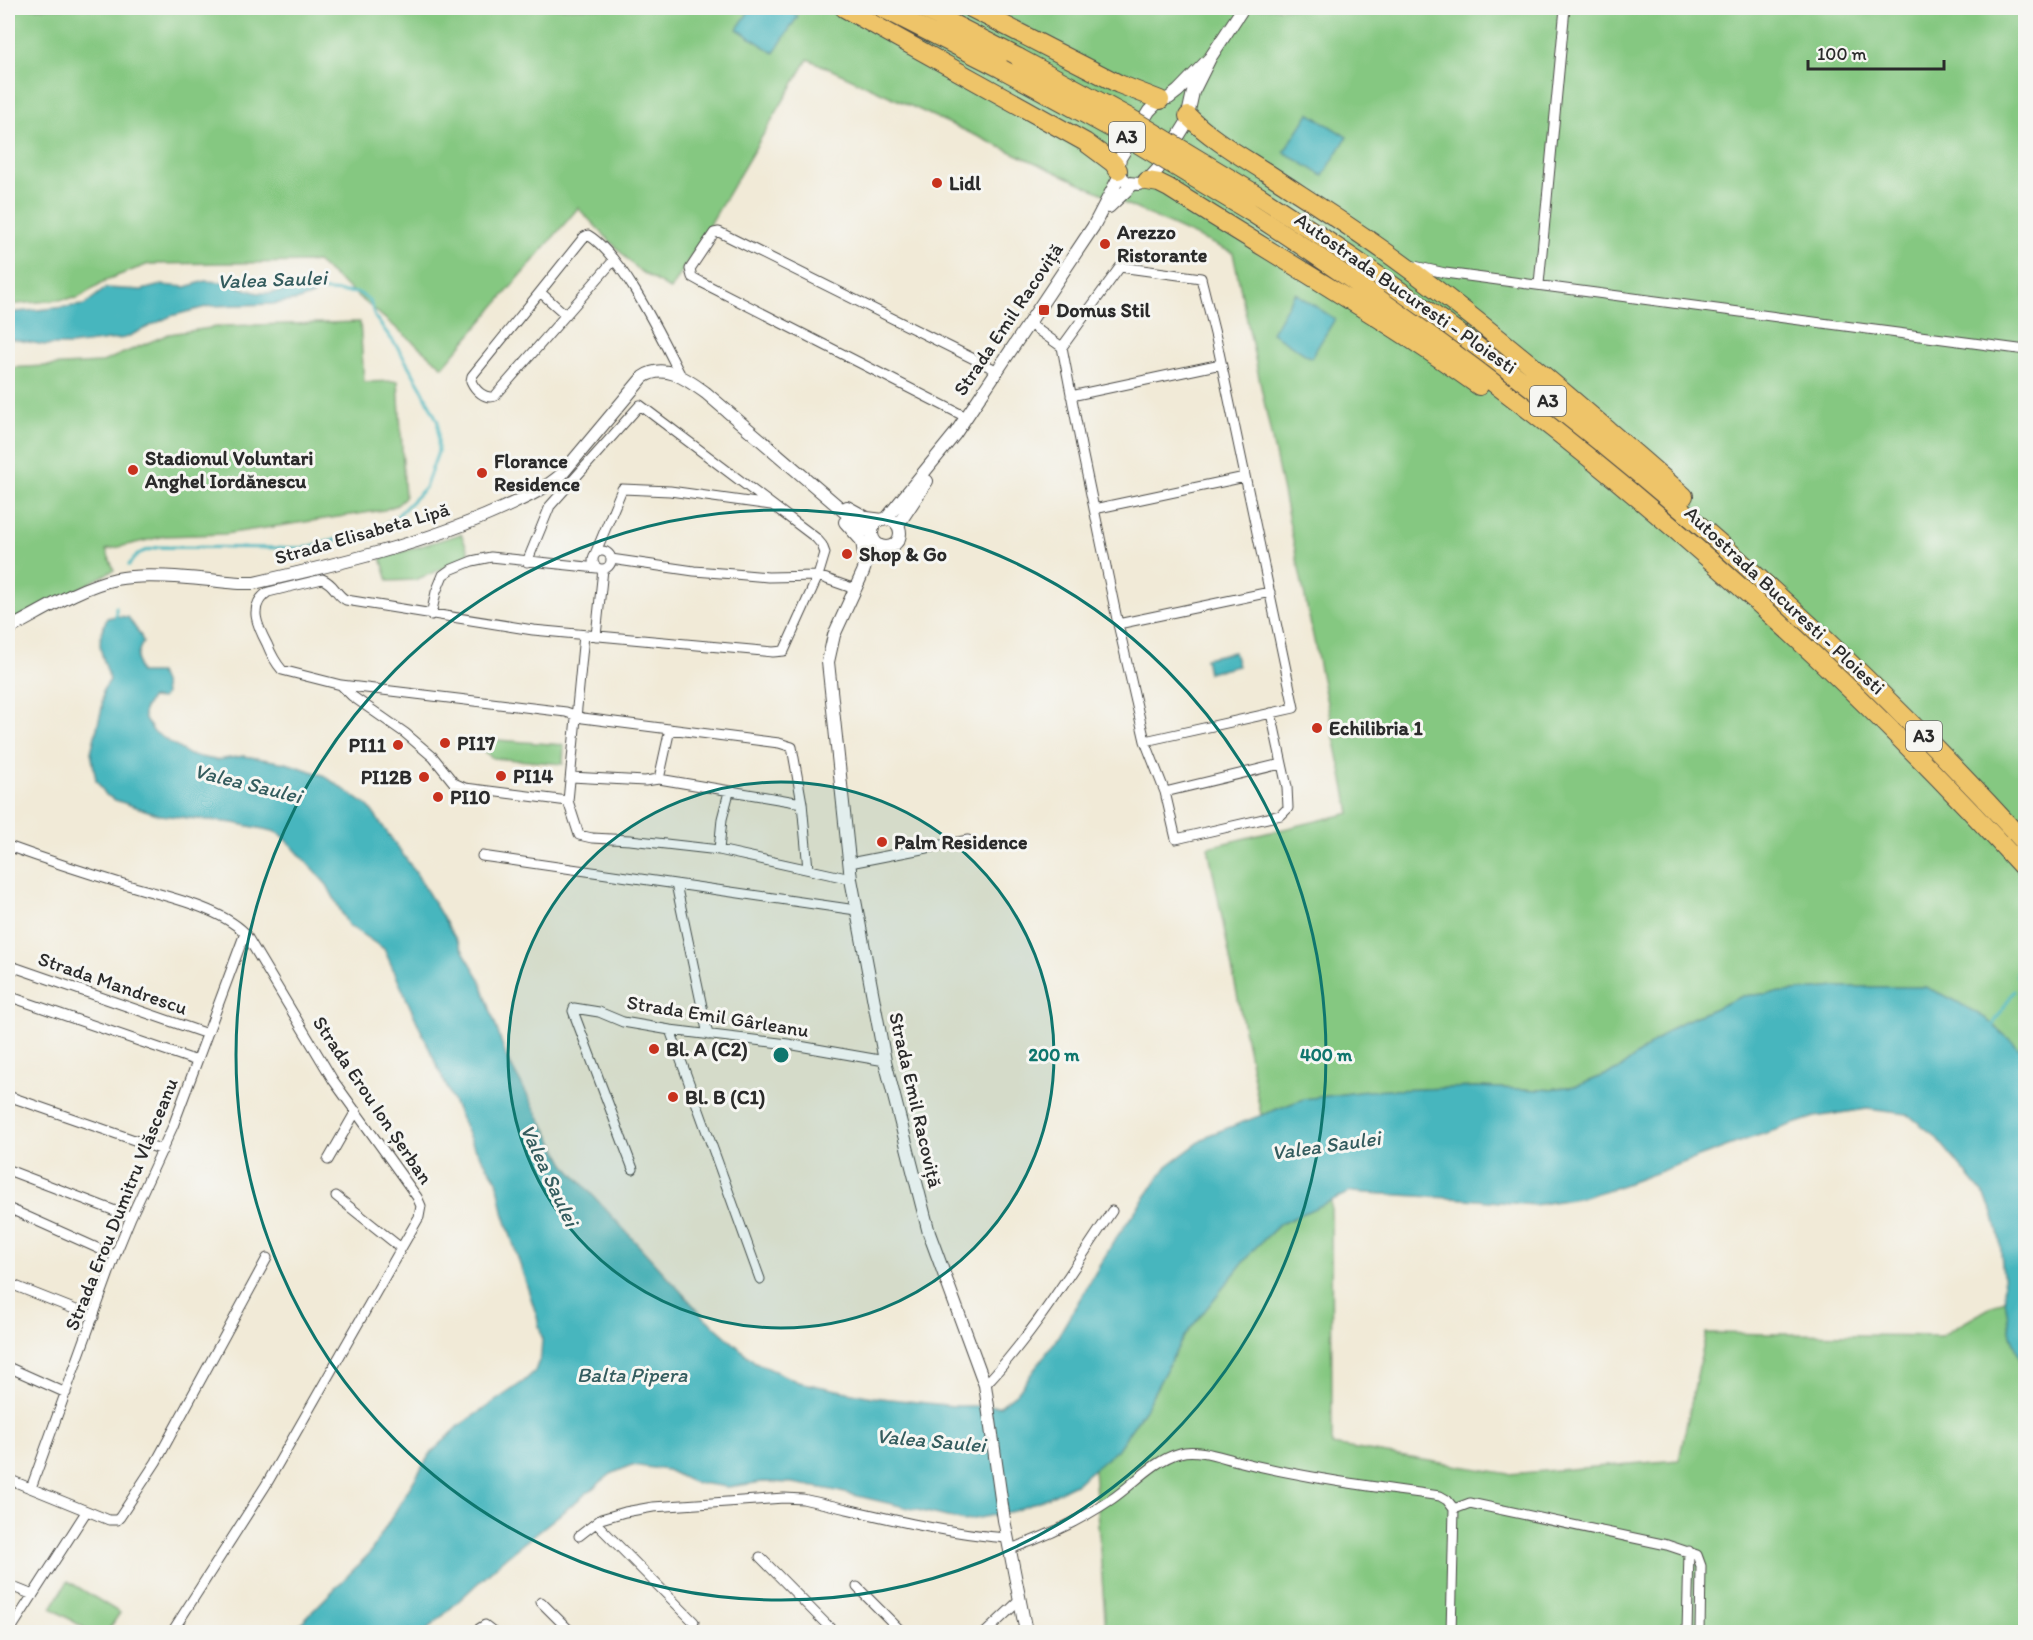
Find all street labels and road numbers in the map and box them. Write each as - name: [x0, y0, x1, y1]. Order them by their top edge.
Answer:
- road number: A3: [1109, 122, 1145, 152]
- street label: Autostrada Bucuresti - Ploiesti: [1290, 207, 1522, 379]
- street label: Strada Emil Racoviță: [948, 237, 1068, 400]
- road number: A3: [1530, 386, 1566, 416]
- street label: Strada Elisabeta Lipă: [272, 496, 453, 569]
- street label: Autostrada Bucuresti - Ploiesti: [1680, 501, 1890, 699]
- road number: A3: [1906, 721, 1942, 751]
- street label: Strada Mandrescu: [35, 946, 191, 1020]
- street label: Strada Emil Gârleanu: [625, 990, 811, 1042]
- street label: Strada Emil Racoviță: [884, 1010, 948, 1191]
- street label: Strada Erou Ion Șerban: [308, 1011, 438, 1189]
- street label: Strada Erou Dumitru Vlăsceanu: [59, 1074, 183, 1334]

